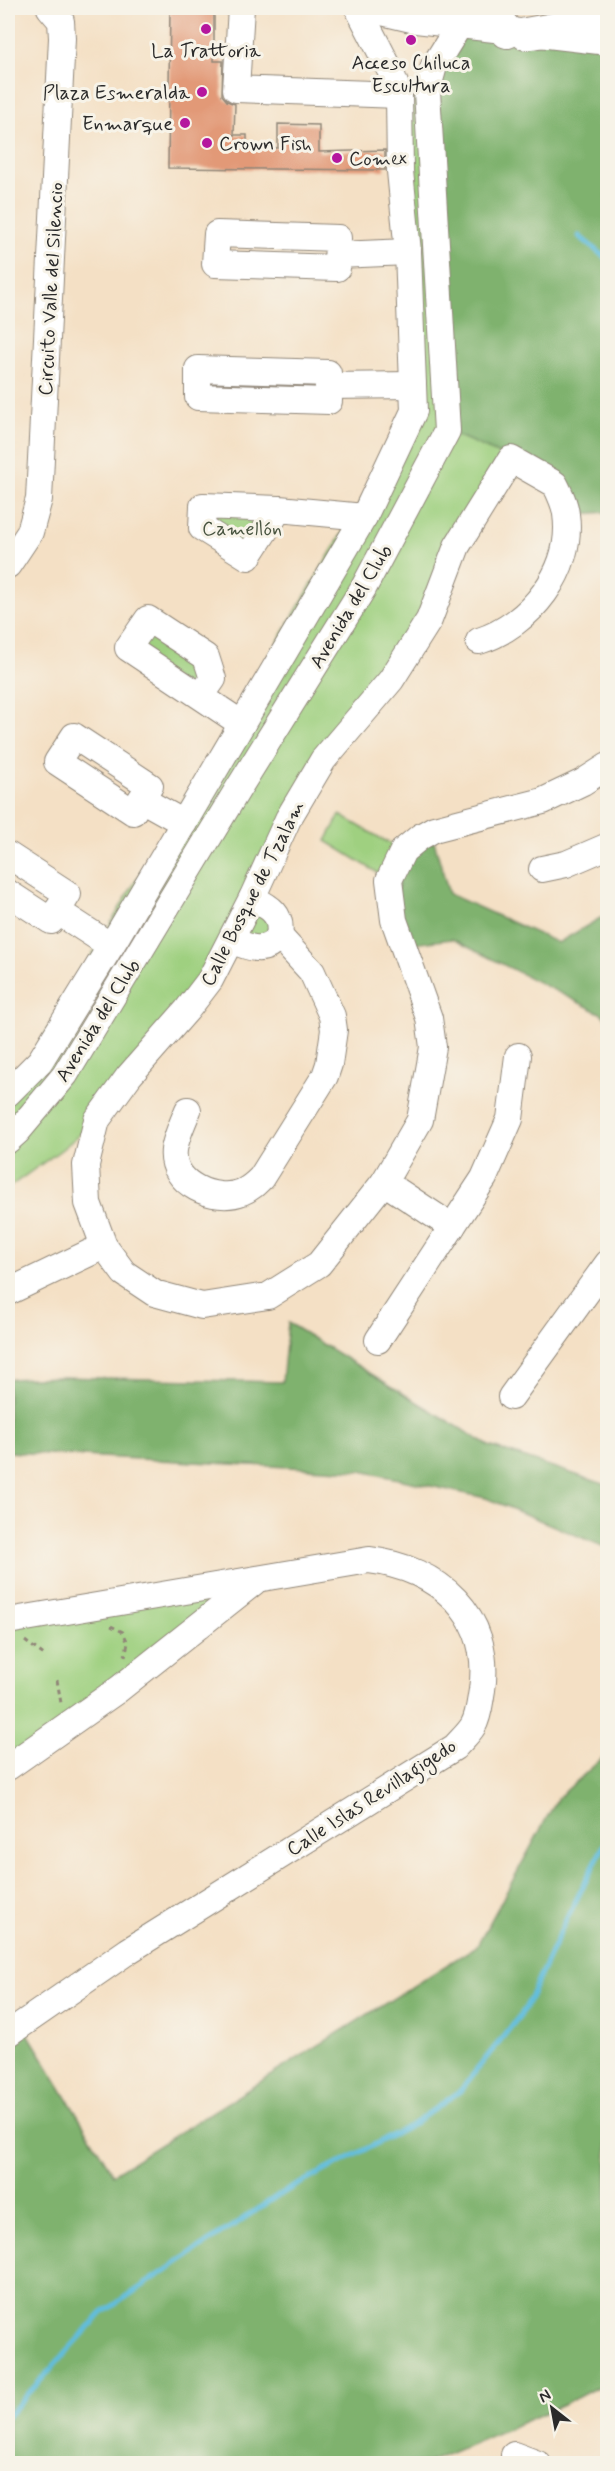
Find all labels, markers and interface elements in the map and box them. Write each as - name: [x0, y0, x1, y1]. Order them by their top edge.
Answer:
- marker: La Trattoria: [199, 22, 213, 36]
- marker: Acceso Chiluca Escultura: [404, 33, 418, 47]
- place label: La Trattoria: [151, 38, 262, 65]
- place label: Acceso Chiluca Escultura: [351, 50, 471, 100]
- place label: Plaza Esmeralda: [43, 80, 191, 107]
- marker: Plaza Esmeralda: [195, 85, 209, 99]
- place label: Enmarque: [82, 111, 173, 138]
- marker: Enmarque: [178, 116, 192, 130]
- place label: Crown Fish: [219, 131, 312, 158]
- marker: Crown Fish: [200, 136, 214, 150]
- place label: Comex: [349, 146, 407, 173]
- marker: Comex: [330, 151, 344, 165]
- street label: Circuito Valle del Silencio: [32, 182, 71, 396]
- park label: Camellón: [202, 516, 282, 543]
- street label: Avenida del Club: [304, 540, 399, 674]
- street label: Calle Bosque de Tzalam: [195, 796, 312, 991]
- street label: Avenida del Club: [50, 954, 147, 1087]
- street label: Calle Islas Revillagigedo: [282, 1733, 463, 1865]
- north arrow: [522, 2378, 582, 2438]
- text: N: [535, 2385, 555, 2408]

